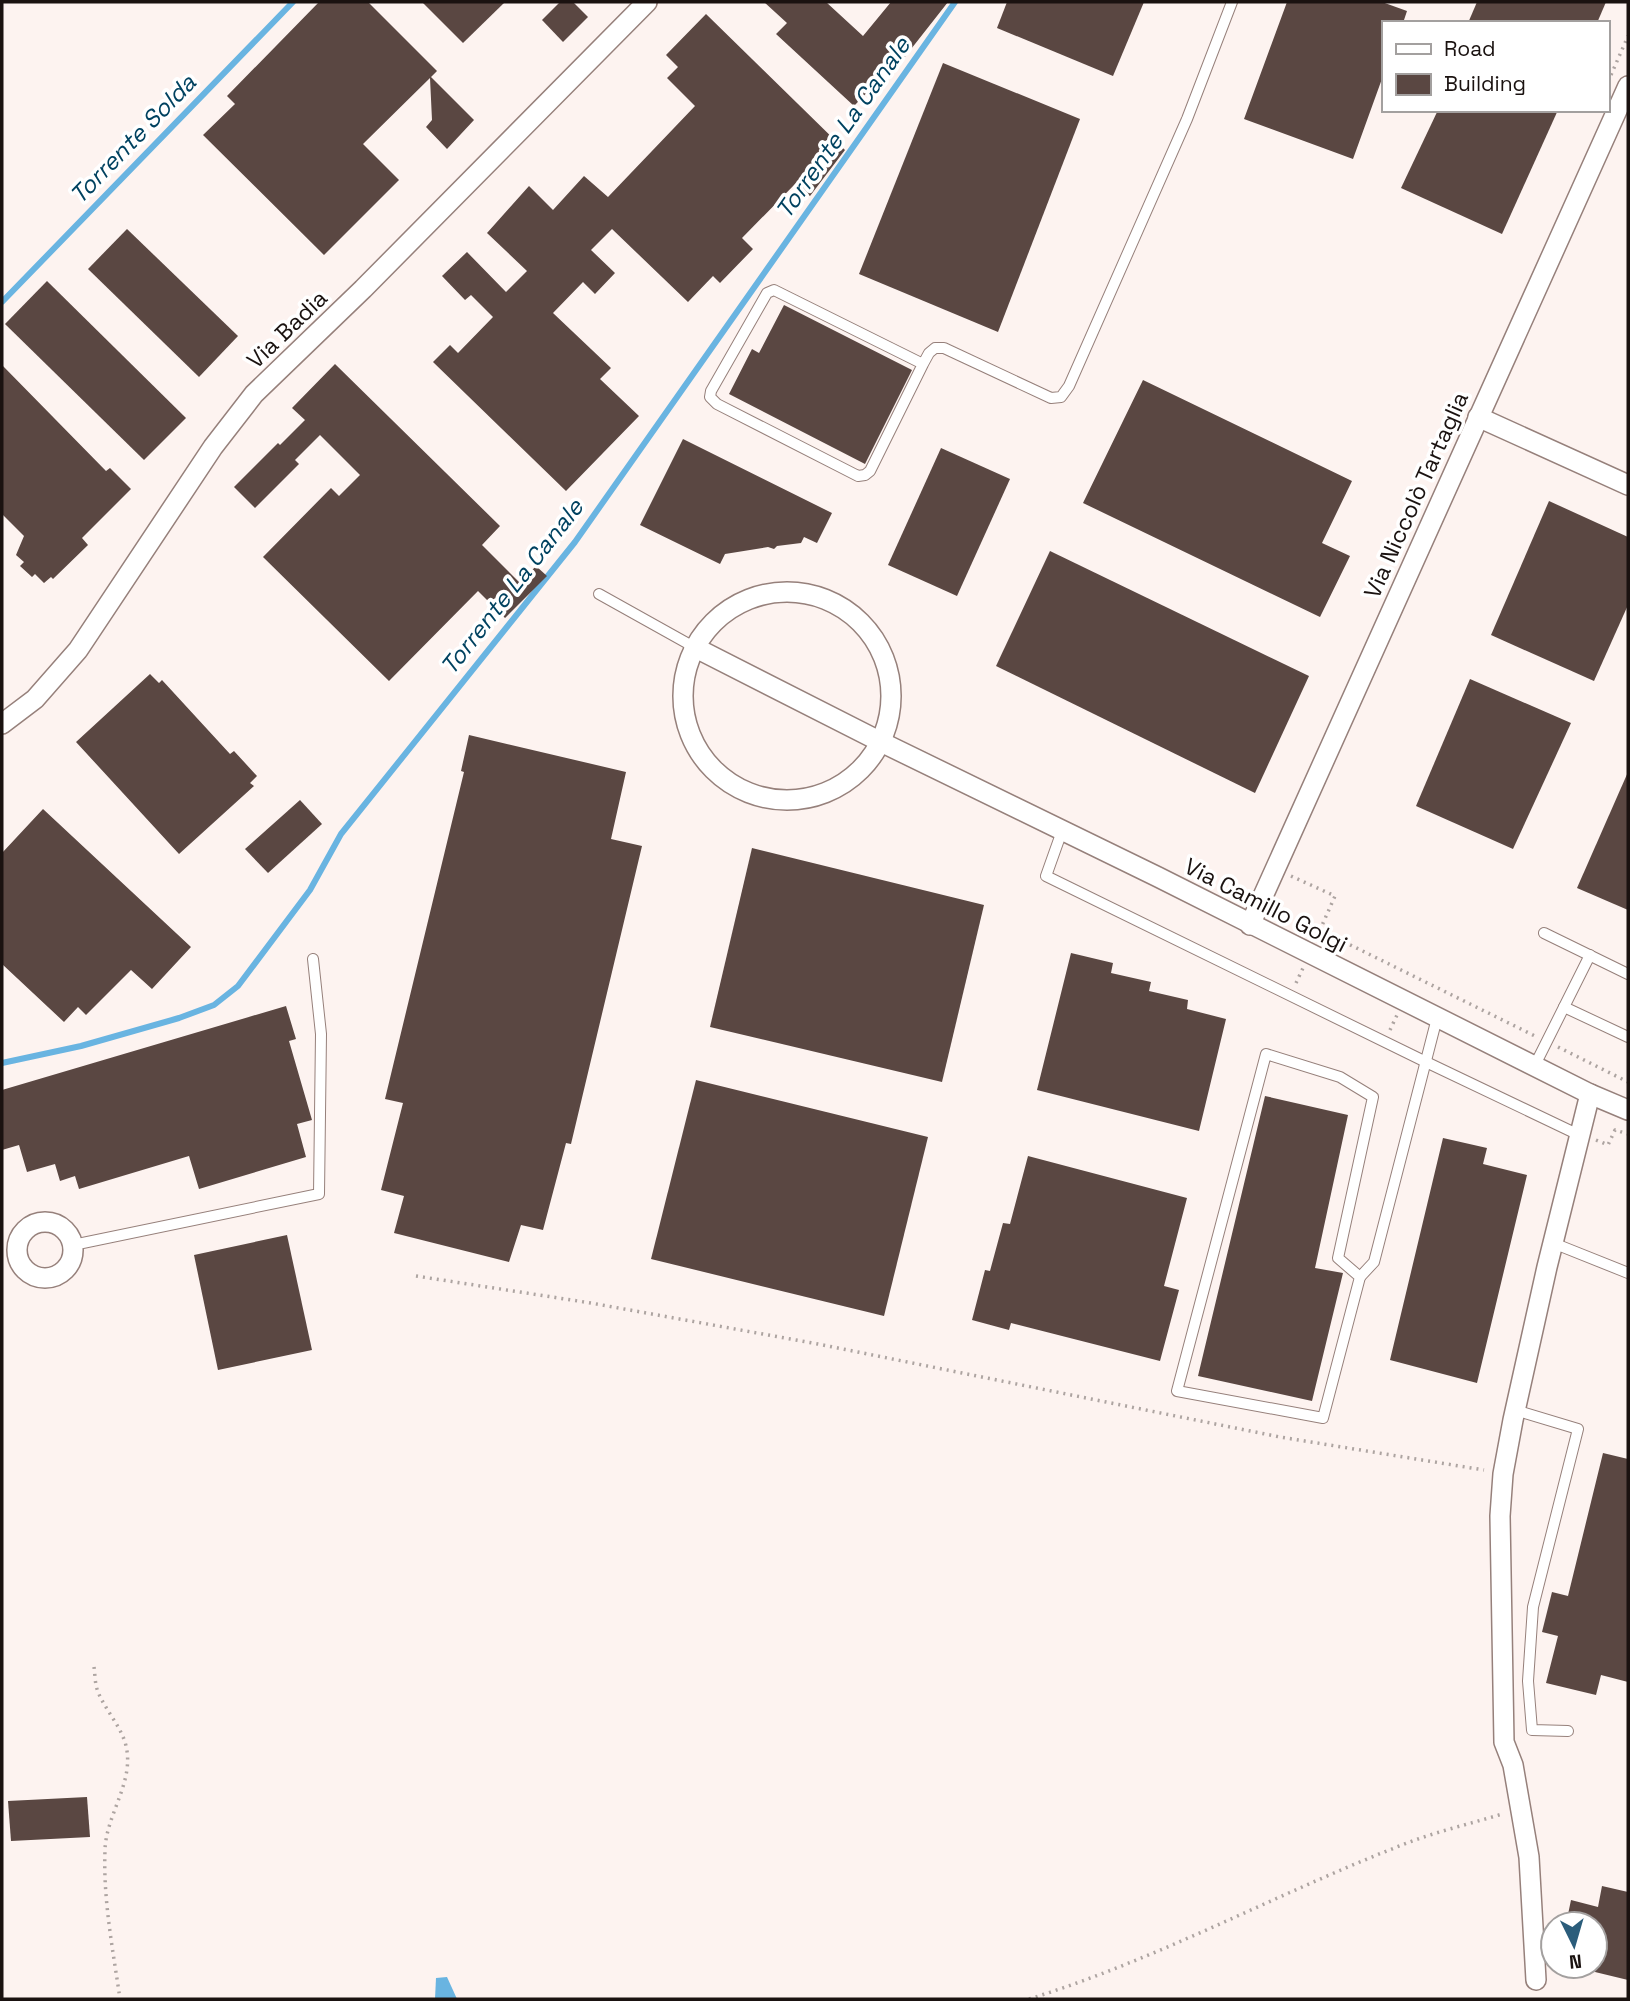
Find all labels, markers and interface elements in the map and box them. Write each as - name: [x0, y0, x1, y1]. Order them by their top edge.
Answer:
- legend: [1382, 21, 1609, 112]
- water label: Torrente La Canale: [768, 30, 917, 225]
- text: Road: [1444, 35, 1496, 62]
- water label: Torrente Solda: [63, 67, 202, 210]
- text: Building: [1444, 70, 1526, 97]
- street label: Via Badia: [240, 283, 334, 375]
- street label: Via Niccolò Tartaglia: [1357, 387, 1475, 603]
- water label: Torrente La Canale: [433, 492, 590, 681]
- street label: Via Camillo Golgi: [1179, 851, 1353, 959]
- north arrow: [1539, 1910, 1609, 1980]
- text: N: [1568, 1948, 1583, 1974]

